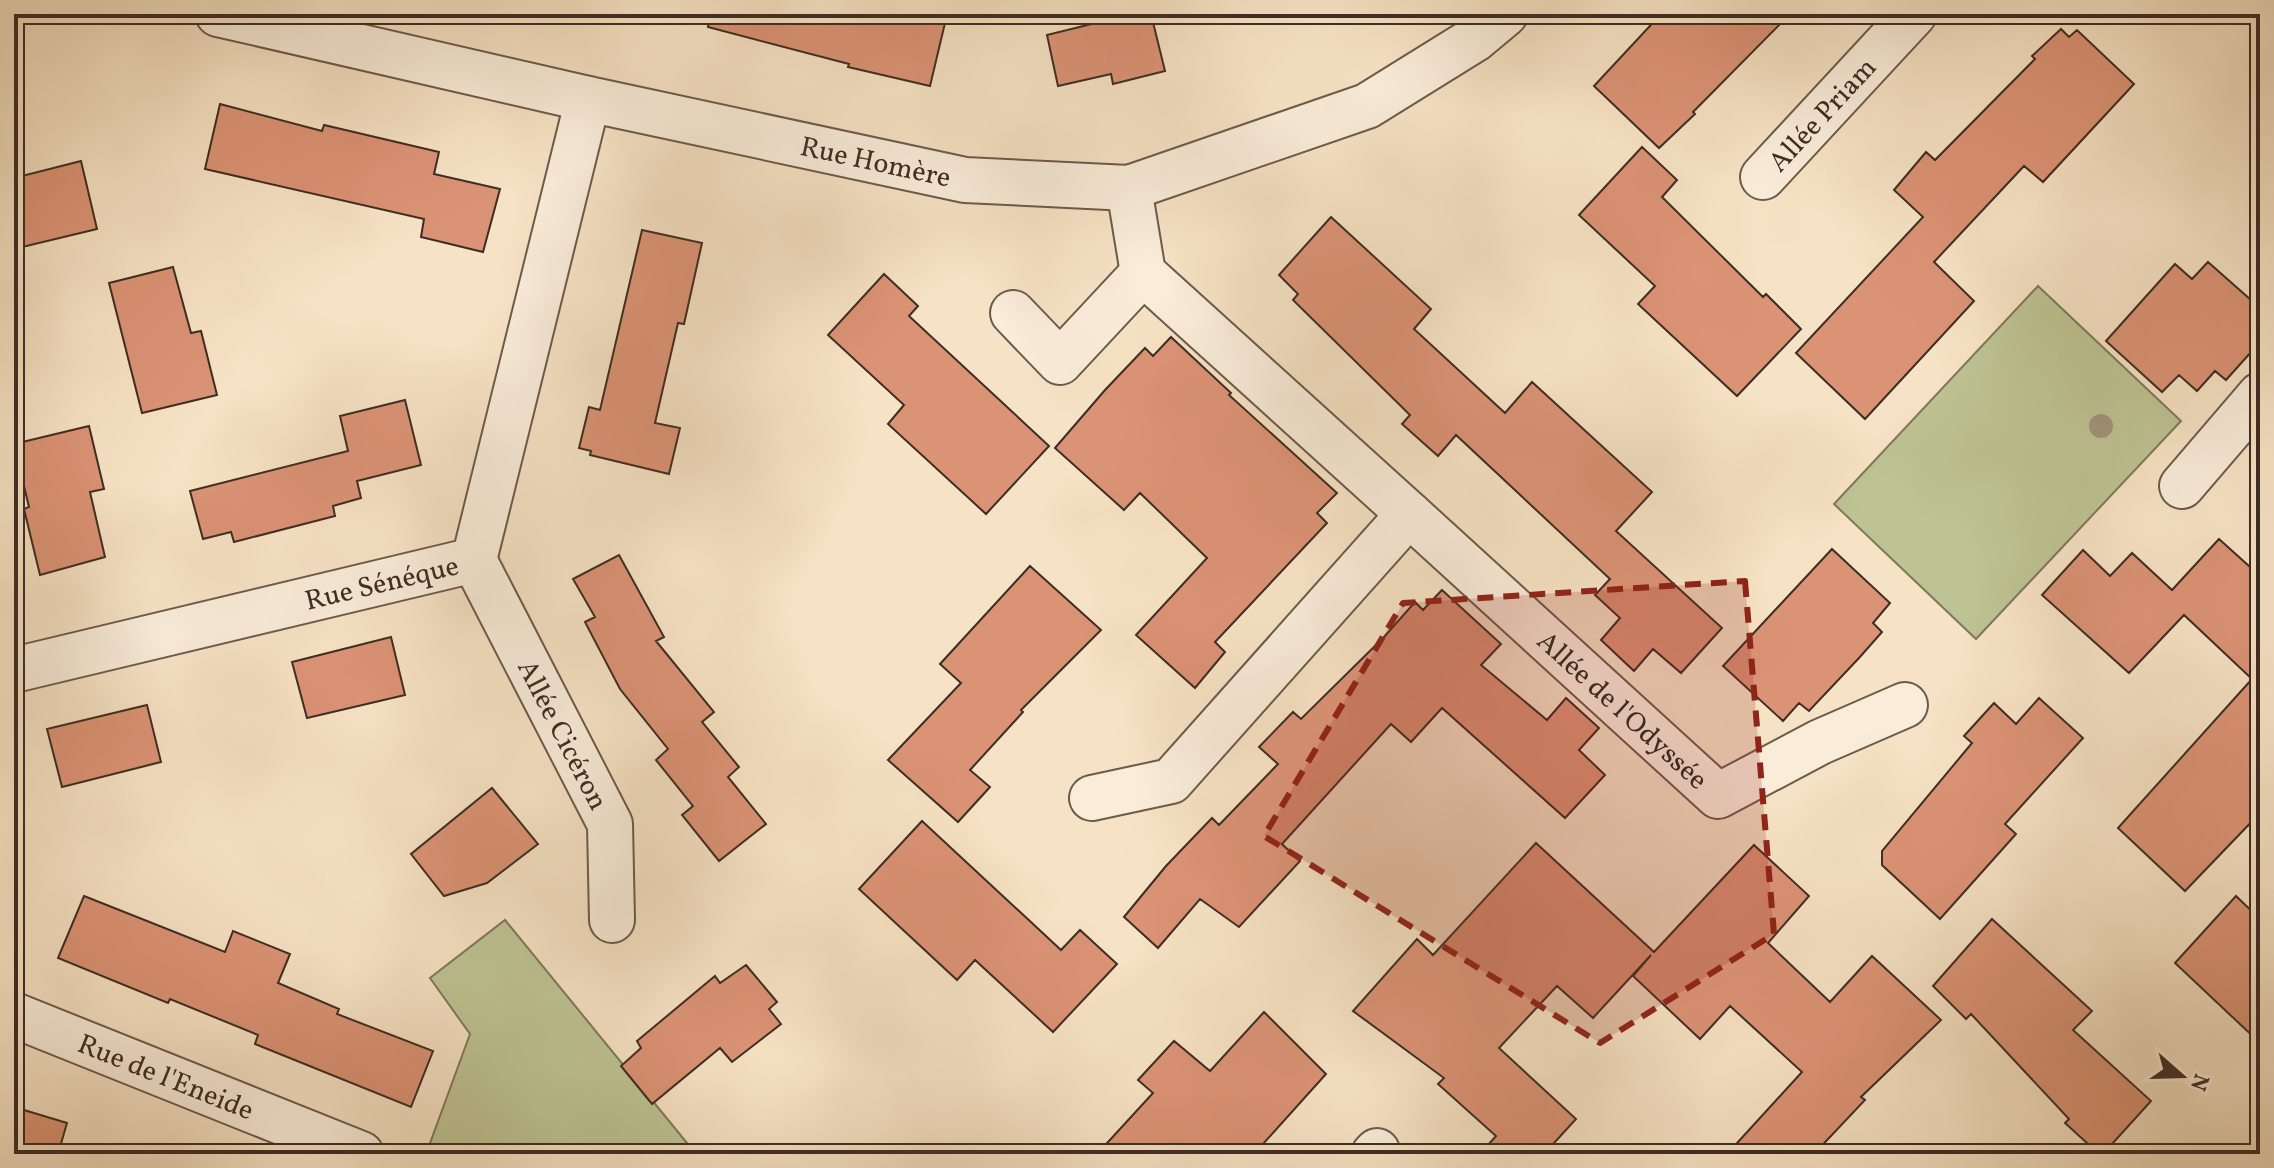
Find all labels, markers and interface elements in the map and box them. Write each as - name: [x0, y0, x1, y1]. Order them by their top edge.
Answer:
- street label: Allée Priam: [1760, 50, 1886, 182]
- street label: Rue Homère: [796, 128, 954, 198]
- street label: Rue Sénéque: [301, 547, 463, 622]
- street label: Allée de l'Odyssée: [1528, 623, 1716, 800]
- street label: Allée Cicéron: [507, 653, 617, 817]
- street label: Rue de l'Eneide: [71, 1026, 259, 1131]
- north arrow: [2142, 1036, 2222, 1116]
- text: N: [2181, 1069, 2216, 1095]

